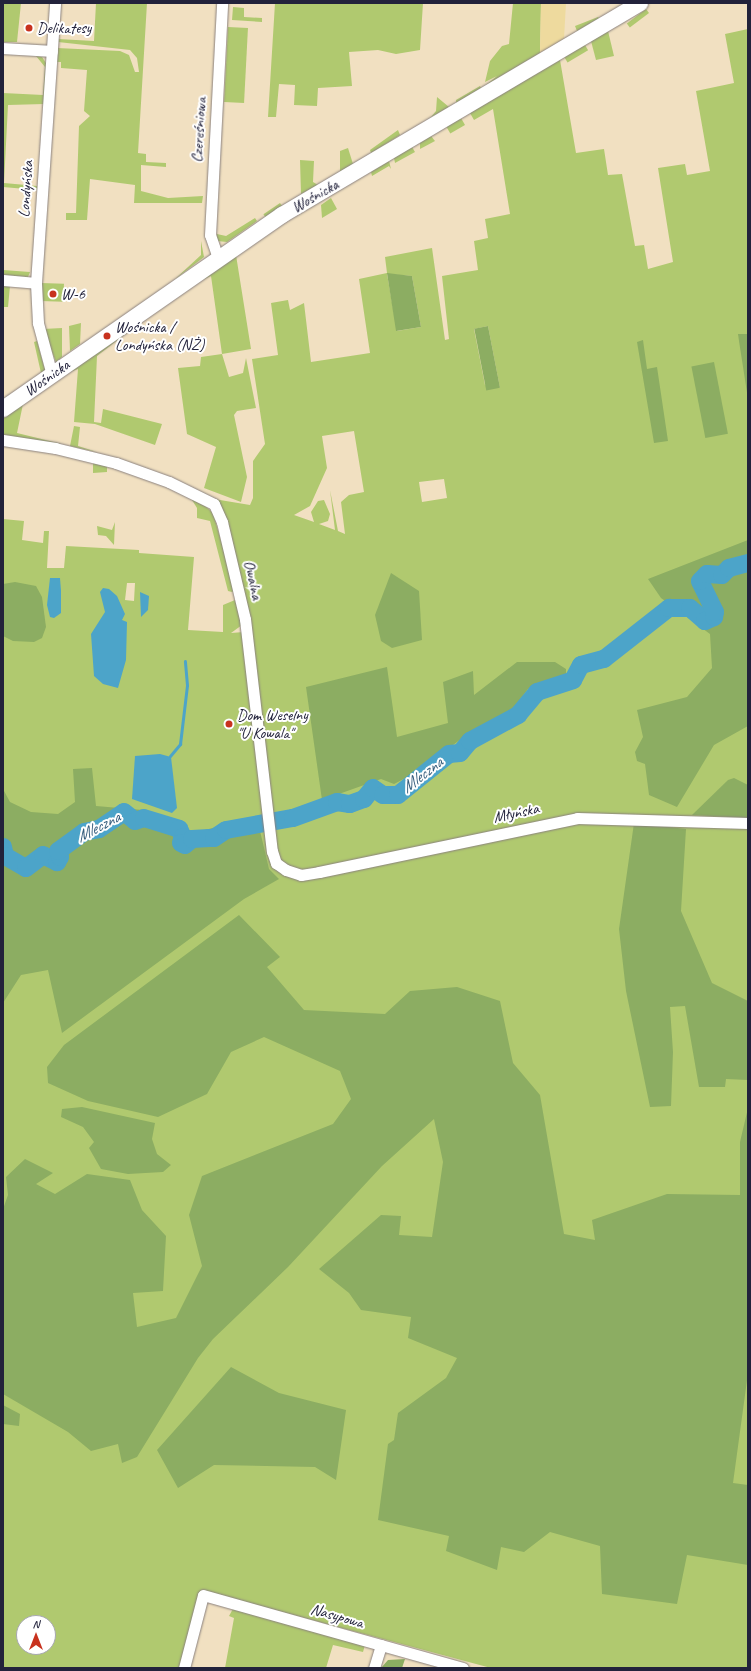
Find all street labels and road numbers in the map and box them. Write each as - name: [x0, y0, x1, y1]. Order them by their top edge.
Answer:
- street label: Czereśniowa: [188, 97, 210, 163]
- street label: Londyńska: [14, 160, 38, 218]
- street label: Wośnicka: [288, 175, 342, 217]
- street label: Wośnicka: [21, 356, 73, 400]
- street label: Owalna: [239, 559, 267, 601]
- street label: Młyńska: [491, 799, 541, 827]
- street label: Nasypowa: [308, 1599, 366, 1633]

